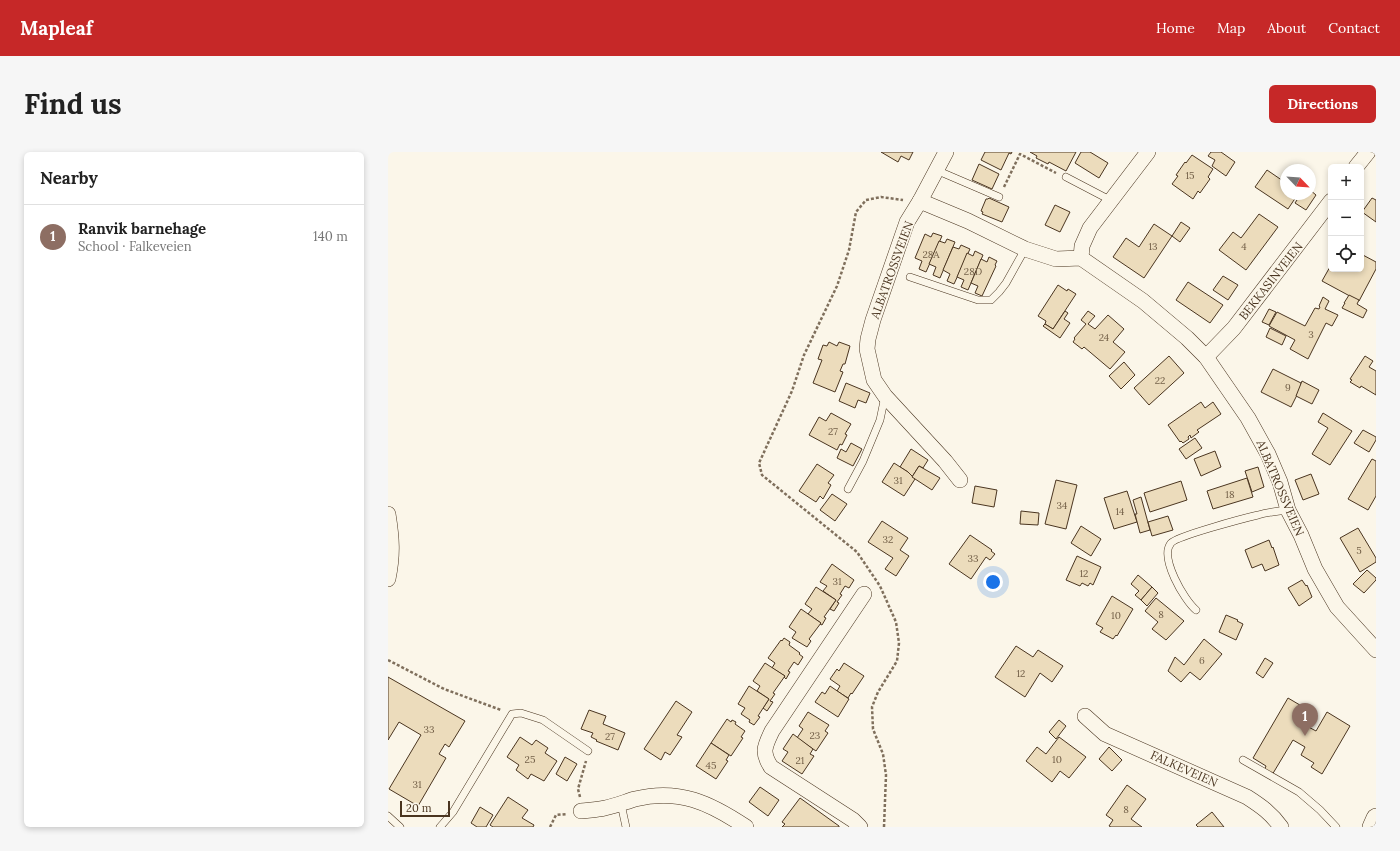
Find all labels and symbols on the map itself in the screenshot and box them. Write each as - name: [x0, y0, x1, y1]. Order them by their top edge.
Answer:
- north arrow: [1280, 164, 1316, 200]
- house number: 15: [1185, 169, 1195, 182]
- street label: ALBATROSSVEIEN: [867, 219, 916, 322]
- street label: BEKKASINVEIEN: [1236, 239, 1306, 323]
- house number: 13: [1148, 240, 1158, 253]
- house number: 4: [1241, 240, 1247, 253]
- house number: 28A: [922, 248, 940, 261]
- house number: 28D: [964, 265, 982, 278]
- house number: 3: [1308, 328, 1314, 341]
- house number: 24: [1099, 331, 1110, 344]
- house number: 22: [1155, 374, 1165, 387]
- house number: 9: [1285, 381, 1291, 394]
- house number: 27: [828, 425, 838, 438]
- street label: ALBATROSSVEIEN: [1253, 437, 1307, 538]
- house number: 31: [893, 474, 903, 487]
- house number: 18: [1225, 488, 1235, 501]
- house number: 34: [1057, 499, 1068, 512]
- house number: 14: [1115, 505, 1125, 518]
- house number: 32: [883, 533, 893, 546]
- house number: 5: [1356, 544, 1362, 557]
- house number: 33: [967, 552, 979, 565]
- house number: 12: [1079, 567, 1089, 580]
- your location: [983, 572, 1003, 592]
- house number: 31: [832, 575, 842, 588]
- house number: 8: [1158, 608, 1164, 621]
- house number: 10: [1111, 609, 1121, 622]
- house number: 6: [1199, 654, 1205, 667]
- house number: 12: [1016, 667, 1026, 680]
- pin: 1: [1292, 703, 1318, 736]
- house number: 33: [423, 723, 435, 736]
- house number: 23: [810, 729, 821, 742]
- house number: 27: [605, 730, 615, 743]
- street label: FALKEVEIEN: [1148, 747, 1220, 790]
- house number: 25: [525, 753, 535, 766]
- house number: 10: [1052, 753, 1062, 766]
- house number: 21: [795, 754, 805, 767]
- house number: 45: [706, 759, 716, 772]
- house number: 31: [412, 778, 422, 791]
- scale bar: [400, 799, 450, 818]
- house number: 8: [1123, 803, 1129, 816]

